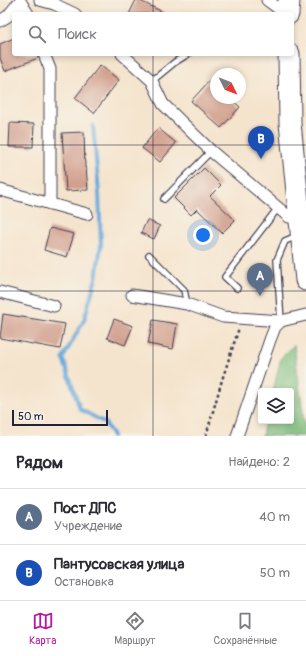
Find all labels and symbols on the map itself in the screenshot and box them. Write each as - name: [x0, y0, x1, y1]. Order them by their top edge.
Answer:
- north arrow: [210, 68, 246, 104]
- pin: B: [248, 126, 274, 159]
- your location: [193, 225, 213, 245]
- pin: A: [247, 263, 273, 296]
- scale bar: [12, 408, 108, 427]

